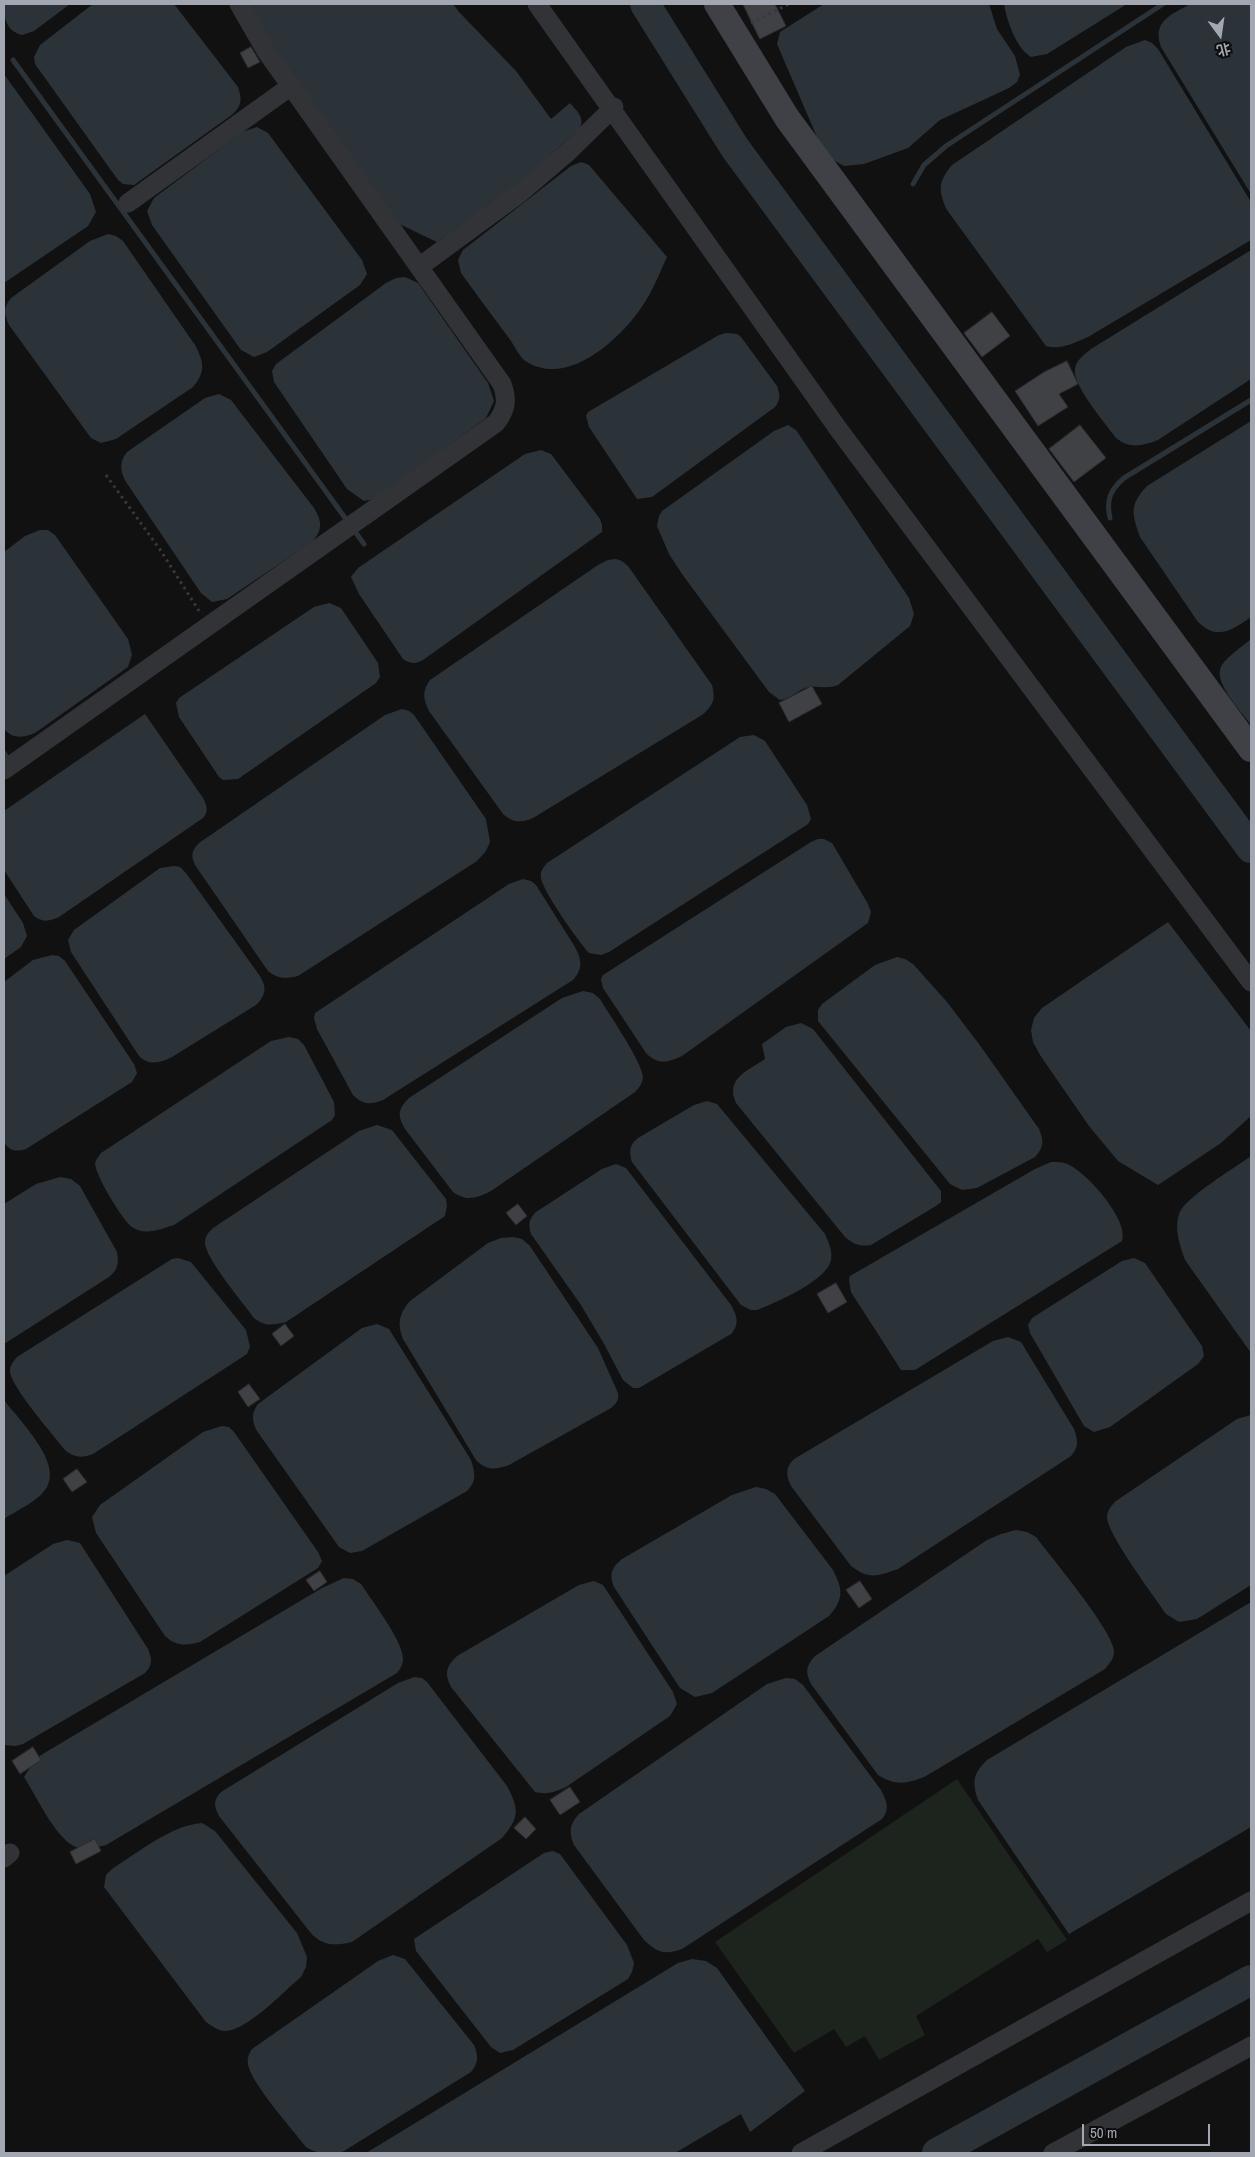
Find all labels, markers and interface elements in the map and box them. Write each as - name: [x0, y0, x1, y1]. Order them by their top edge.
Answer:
- north arrow: [1195, 10, 1245, 60]
- text: 北: [1215, 39, 1233, 60]
- scale bar: [1085, 2114, 1212, 2146]
- text: 50 m: [1090, 2122, 1117, 2143]

